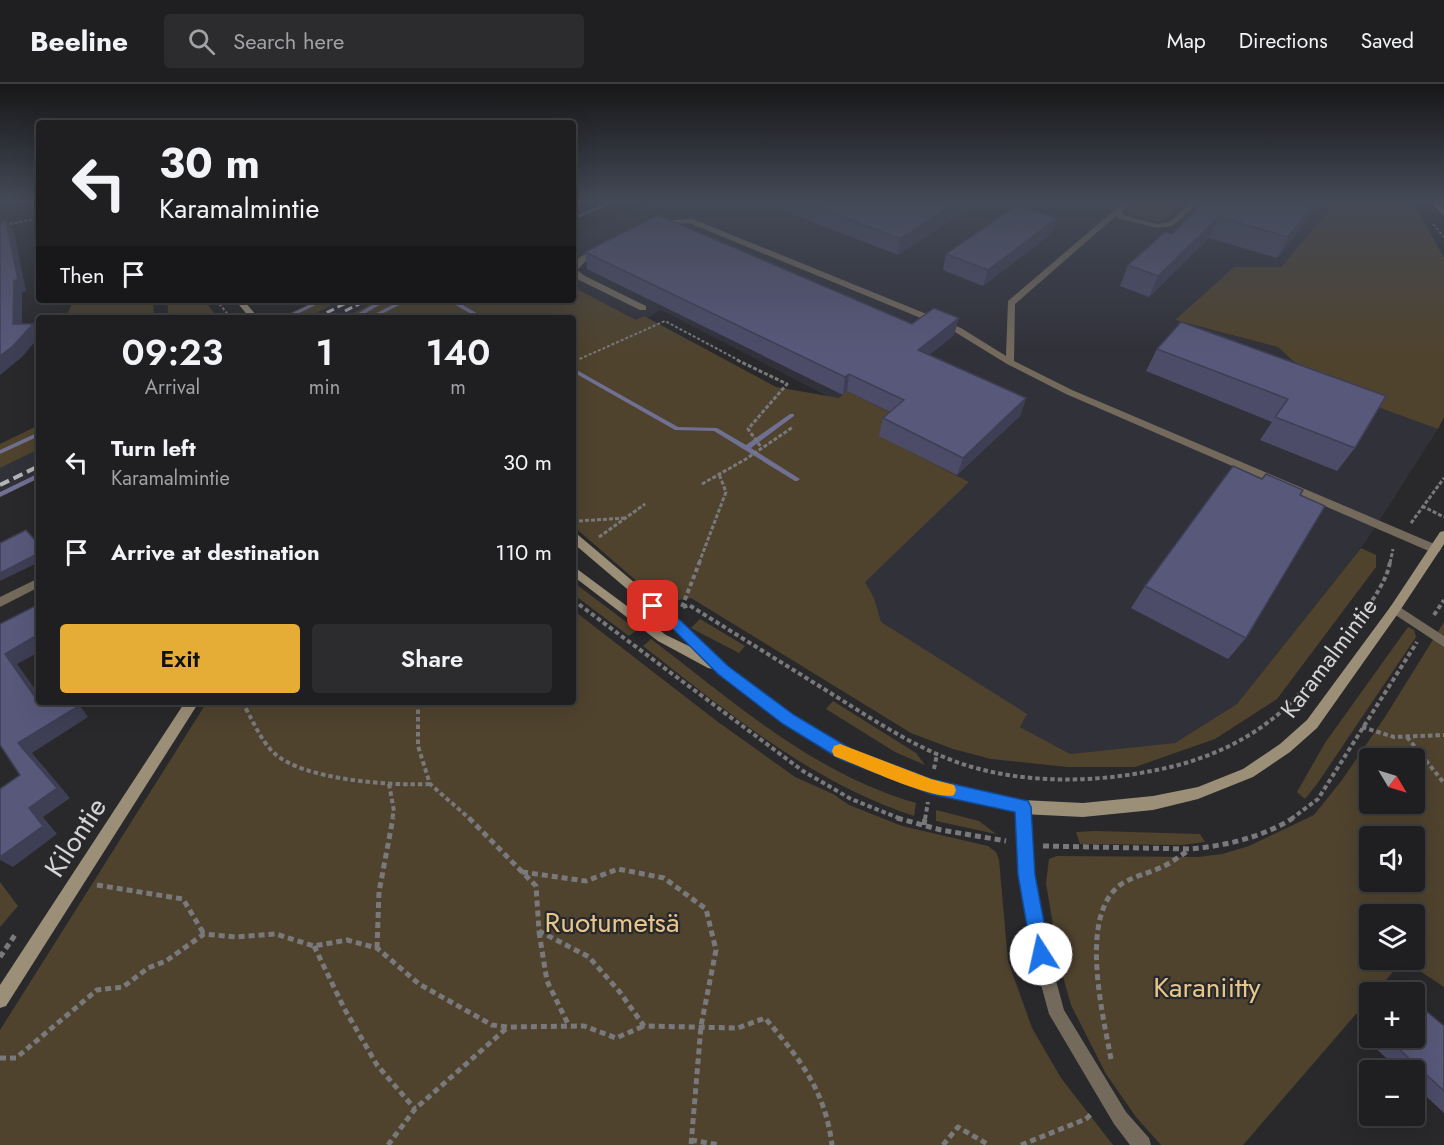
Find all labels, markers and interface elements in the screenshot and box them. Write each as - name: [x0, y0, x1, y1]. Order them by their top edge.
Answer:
- search box: [164, 14, 584, 68]
- text: Beeline: [30, 21, 128, 62]
- icon: search: [185, 25, 218, 58]
- text: Search here: [233, 25, 344, 57]
- text: Map: [1167, 26, 1206, 56]
- text: Directions: [1239, 26, 1328, 56]
- text: Saved: [1361, 26, 1414, 56]
- text: 30 m: [159, 133, 260, 194]
- icon: left: [60, 144, 138, 222]
- text: Karamalmintie: [159, 189, 319, 228]
- icon: arrive: [117, 258, 150, 291]
- text: Then: [60, 259, 105, 291]
- text: 09:23: [122, 326, 223, 378]
- text: 1: [316, 326, 333, 378]
- text: 140: [426, 326, 490, 378]
- text: Arrival: [145, 373, 200, 402]
- text: min: [309, 373, 340, 402]
- text: m: [450, 373, 466, 402]
- text: Turn left: [111, 432, 196, 464]
- icon: left: [60, 446, 93, 479]
- text: 30 m: [503, 446, 552, 478]
- text: Karamalmintie: [111, 464, 230, 493]
- icon: arrive: [60, 536, 93, 569]
- text: Arrive at destination: [111, 536, 320, 568]
- text: 110 m: [495, 536, 552, 568]
- pin: [627, 580, 678, 631]
- icon: arrive: [636, 589, 669, 622]
- street label: Karamalmintie: [1272, 590, 1385, 725]
- button: Exit: [60, 624, 300, 693]
- button: Share: [312, 624, 552, 693]
- north arrow: [1359, 748, 1425, 814]
- map controls: [1359, 748, 1425, 1126]
- street label: Kilontie: [34, 789, 117, 885]
- button: sound: [1359, 826, 1425, 892]
- park label: Ruotumetsä: [545, 902, 679, 943]
- button: layers: [1359, 904, 1425, 970]
- position arrow: [1009, 922, 1073, 986]
- park label: Karaniitty: [1153, 967, 1261, 1008]
- button: +: [1359, 982, 1425, 1048]
- button: −: [1359, 1060, 1425, 1126]

